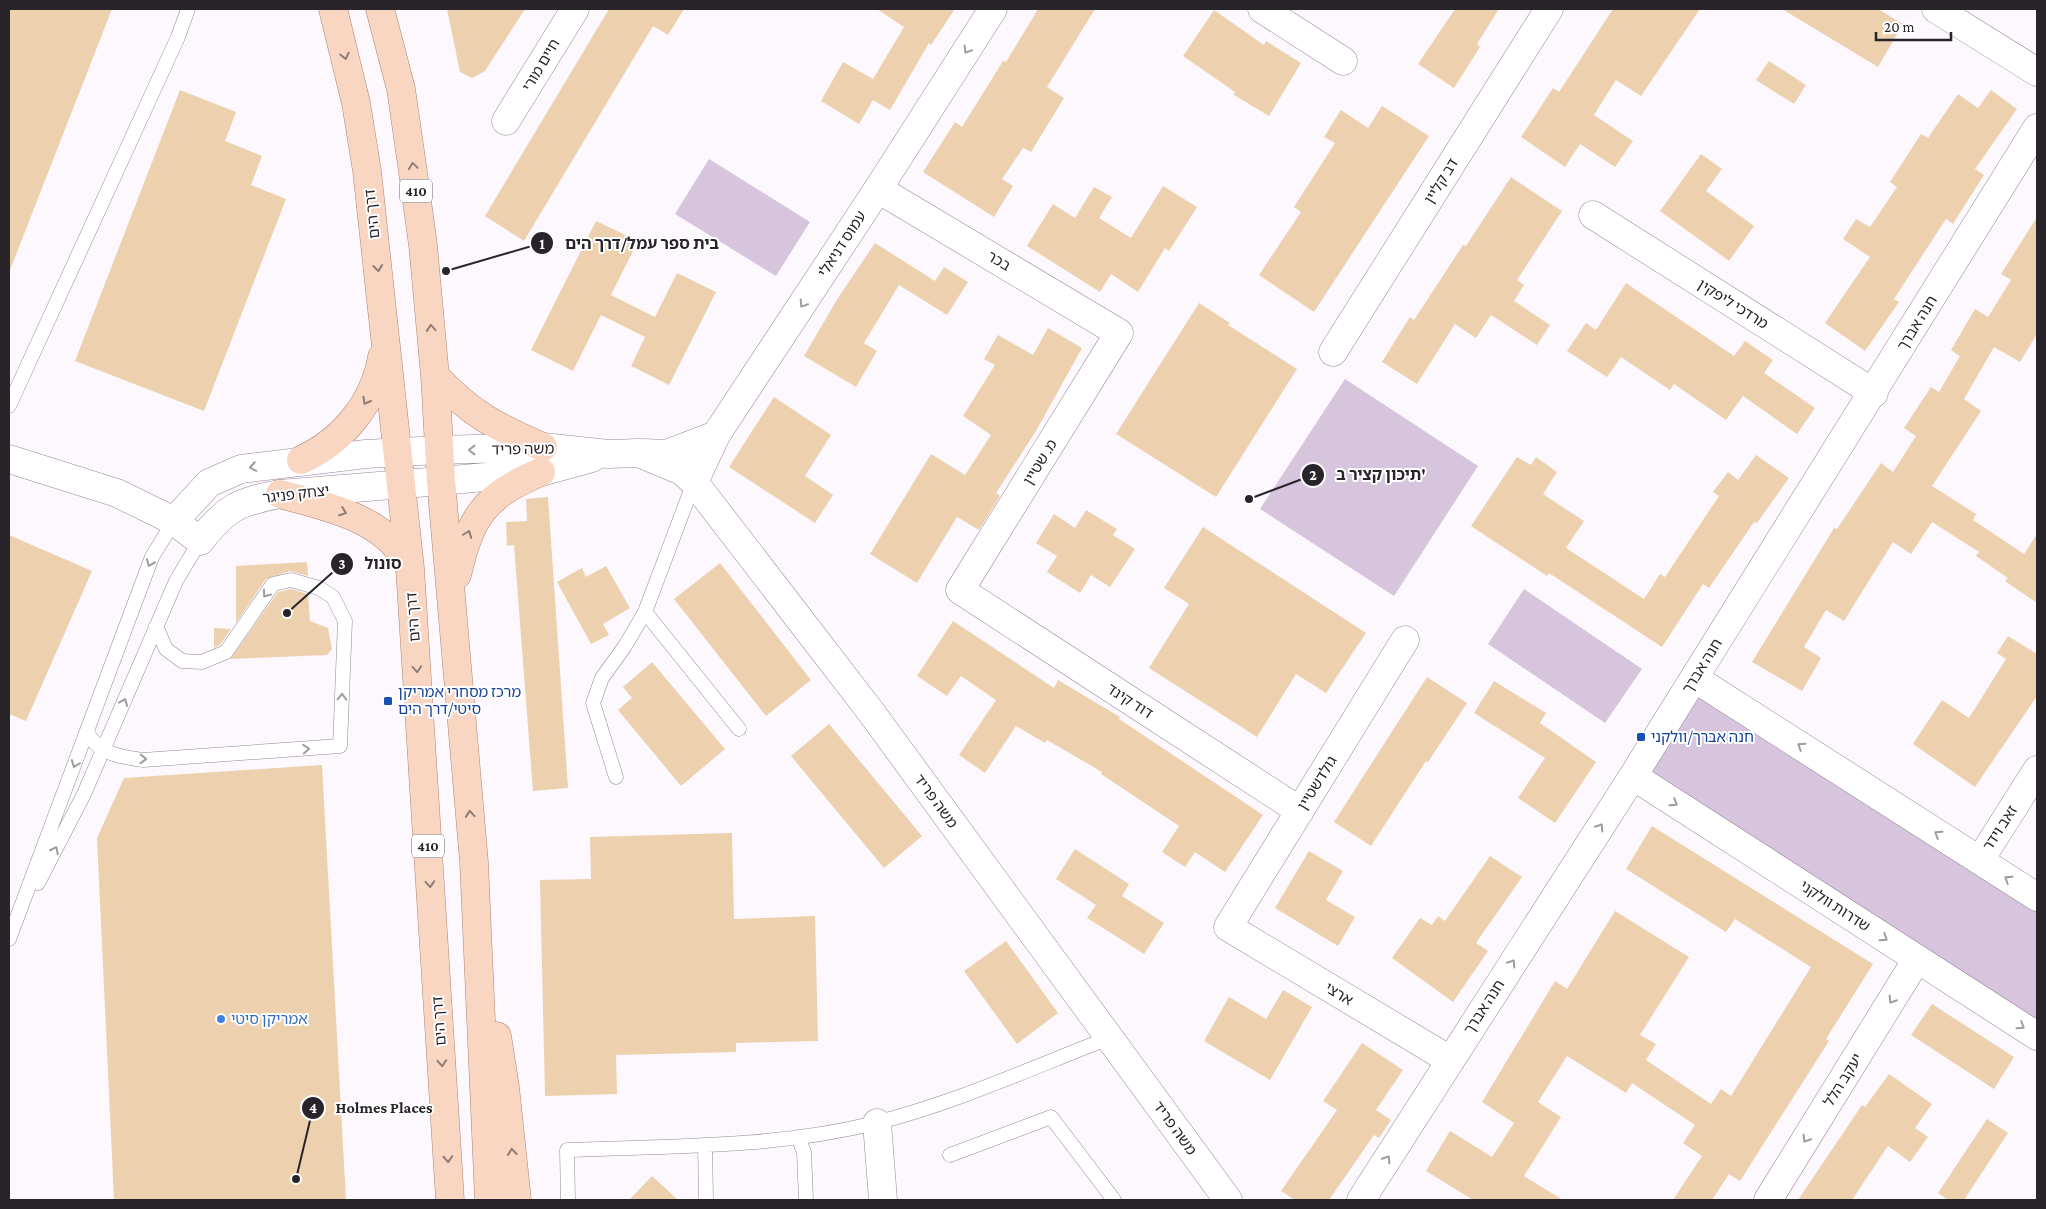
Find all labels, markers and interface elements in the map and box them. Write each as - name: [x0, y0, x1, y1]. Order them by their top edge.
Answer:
- scale bar: [1876, 10, 1951, 42]
- text: 20 m: [1884, 19, 1915, 35]
- street label: חיים מורי: [519, 36, 563, 94]
- one-way arrow: [964, 44, 973, 53]
- one-way arrow: [339, 52, 350, 61]
- street label: דב קליין: [1421, 156, 1461, 206]
- one-way arrow: [408, 162, 418, 171]
- road number: 410: [400, 180, 432, 202]
- street label: דרך הים: [361, 188, 383, 240]
- street label: עמוס דניאלי: [815, 208, 869, 280]
- callout: בית ספר עמל/דרך הים: [530, 228, 729, 259]
- text: בית ספר עמל/דרך הים: [565, 235, 720, 252]
- text: 1: [539, 236, 545, 252]
- street label: בכר: [985, 248, 1014, 274]
- one-way arrow: [372, 265, 383, 273]
- street label: מרדכי ליפקין: [1695, 276, 1771, 332]
- street label: חנה אברך: [1894, 293, 1940, 353]
- one-way arrow: [799, 298, 809, 307]
- one-way arrow: [426, 324, 437, 332]
- one-way arrow: [362, 396, 372, 405]
- street label: מ. שטיין: [1020, 436, 1060, 488]
- street label: משה פריד: [492, 440, 554, 458]
- one-way arrow: [468, 445, 476, 455]
- callout: תיכון קציר ב': [1301, 459, 1435, 490]
- one-way arrow: [249, 461, 257, 471]
- text: תיכון קציר ב': [1336, 466, 1426, 483]
- text: 2: [1309, 467, 1317, 483]
- street label: יצחק פניגר: [262, 482, 330, 506]
- one-way arrow: [338, 506, 347, 517]
- one-way arrow: [462, 530, 472, 539]
- callout: סונול: [330, 548, 412, 579]
- text: סונול: [364, 555, 402, 572]
- text: 3: [338, 556, 346, 572]
- one-way arrow: [146, 558, 156, 567]
- one-way arrow: [263, 588, 272, 598]
- street label: דרך הים: [403, 592, 423, 642]
- street label: חנה אברך: [1679, 636, 1725, 696]
- one-way arrow: [411, 665, 422, 673]
- street label: דוד קינד: [1104, 680, 1156, 722]
- place label: מרכז מסחרי אמריקן סיטי/דרך הים: [398, 684, 521, 717]
- one-way arrow: [337, 693, 348, 701]
- marker: מרכז מסחרי אמריקן סיטי/דרך הים: [382, 695, 394, 707]
- one-way arrow: [117, 698, 128, 707]
- place label: חנה אברך/וולקני: [1651, 729, 1754, 745]
- marker: חנה אברך/וולקני: [1635, 731, 1647, 743]
- one-way arrow: [302, 743, 310, 754]
- one-way arrow: [1798, 743, 1807, 753]
- street label: גולדשטיין: [1294, 753, 1340, 813]
- one-way arrow: [140, 754, 148, 764]
- one-way arrow: [71, 760, 81, 768]
- street label: משה פריד: [911, 771, 961, 831]
- one-way arrow: [1669, 796, 1678, 806]
- street label: זאב וידר: [1980, 803, 2020, 853]
- one-way arrow: [464, 809, 475, 817]
- one-way arrow: [1594, 823, 1604, 832]
- one-way arrow: [1935, 831, 1944, 840]
- road number: 410: [412, 834, 444, 858]
- one-way arrow: [49, 846, 59, 855]
- one-way arrow: [2005, 875, 2014, 885]
- street label: שדרות וולקני: [1797, 877, 1873, 935]
- one-way arrow: [425, 880, 436, 888]
- one-way arrow: [1879, 932, 1888, 941]
- one-way arrow: [1506, 960, 1516, 969]
- street label: חנה אברך: [1461, 977, 1507, 1037]
- street label: ארצי: [1322, 979, 1356, 1009]
- one-way arrow: [1888, 995, 1898, 1004]
- street label: דרך הים: [429, 996, 449, 1046]
- place label: אמריקן סיטי: [231, 1011, 308, 1027]
- marker: אמריקן סיטי: [215, 1013, 227, 1025]
- one-way arrow: [2016, 1019, 2025, 1029]
- street label: יעקב הלל: [1821, 1051, 1865, 1109]
- one-way arrow: [437, 1059, 448, 1067]
- callout: Holmes Places: [300, 1092, 442, 1123]
- street label: משה פריד: [1150, 1098, 1200, 1158]
- text: Holmes Places: [336, 1099, 433, 1116]
- text: 4: [309, 1100, 317, 1116]
- one-way arrow: [1803, 1133, 1813, 1142]
- one-way arrow: [507, 1147, 518, 1155]
- one-way arrow: [442, 1155, 453, 1163]
- one-way arrow: [1380, 1156, 1390, 1165]

